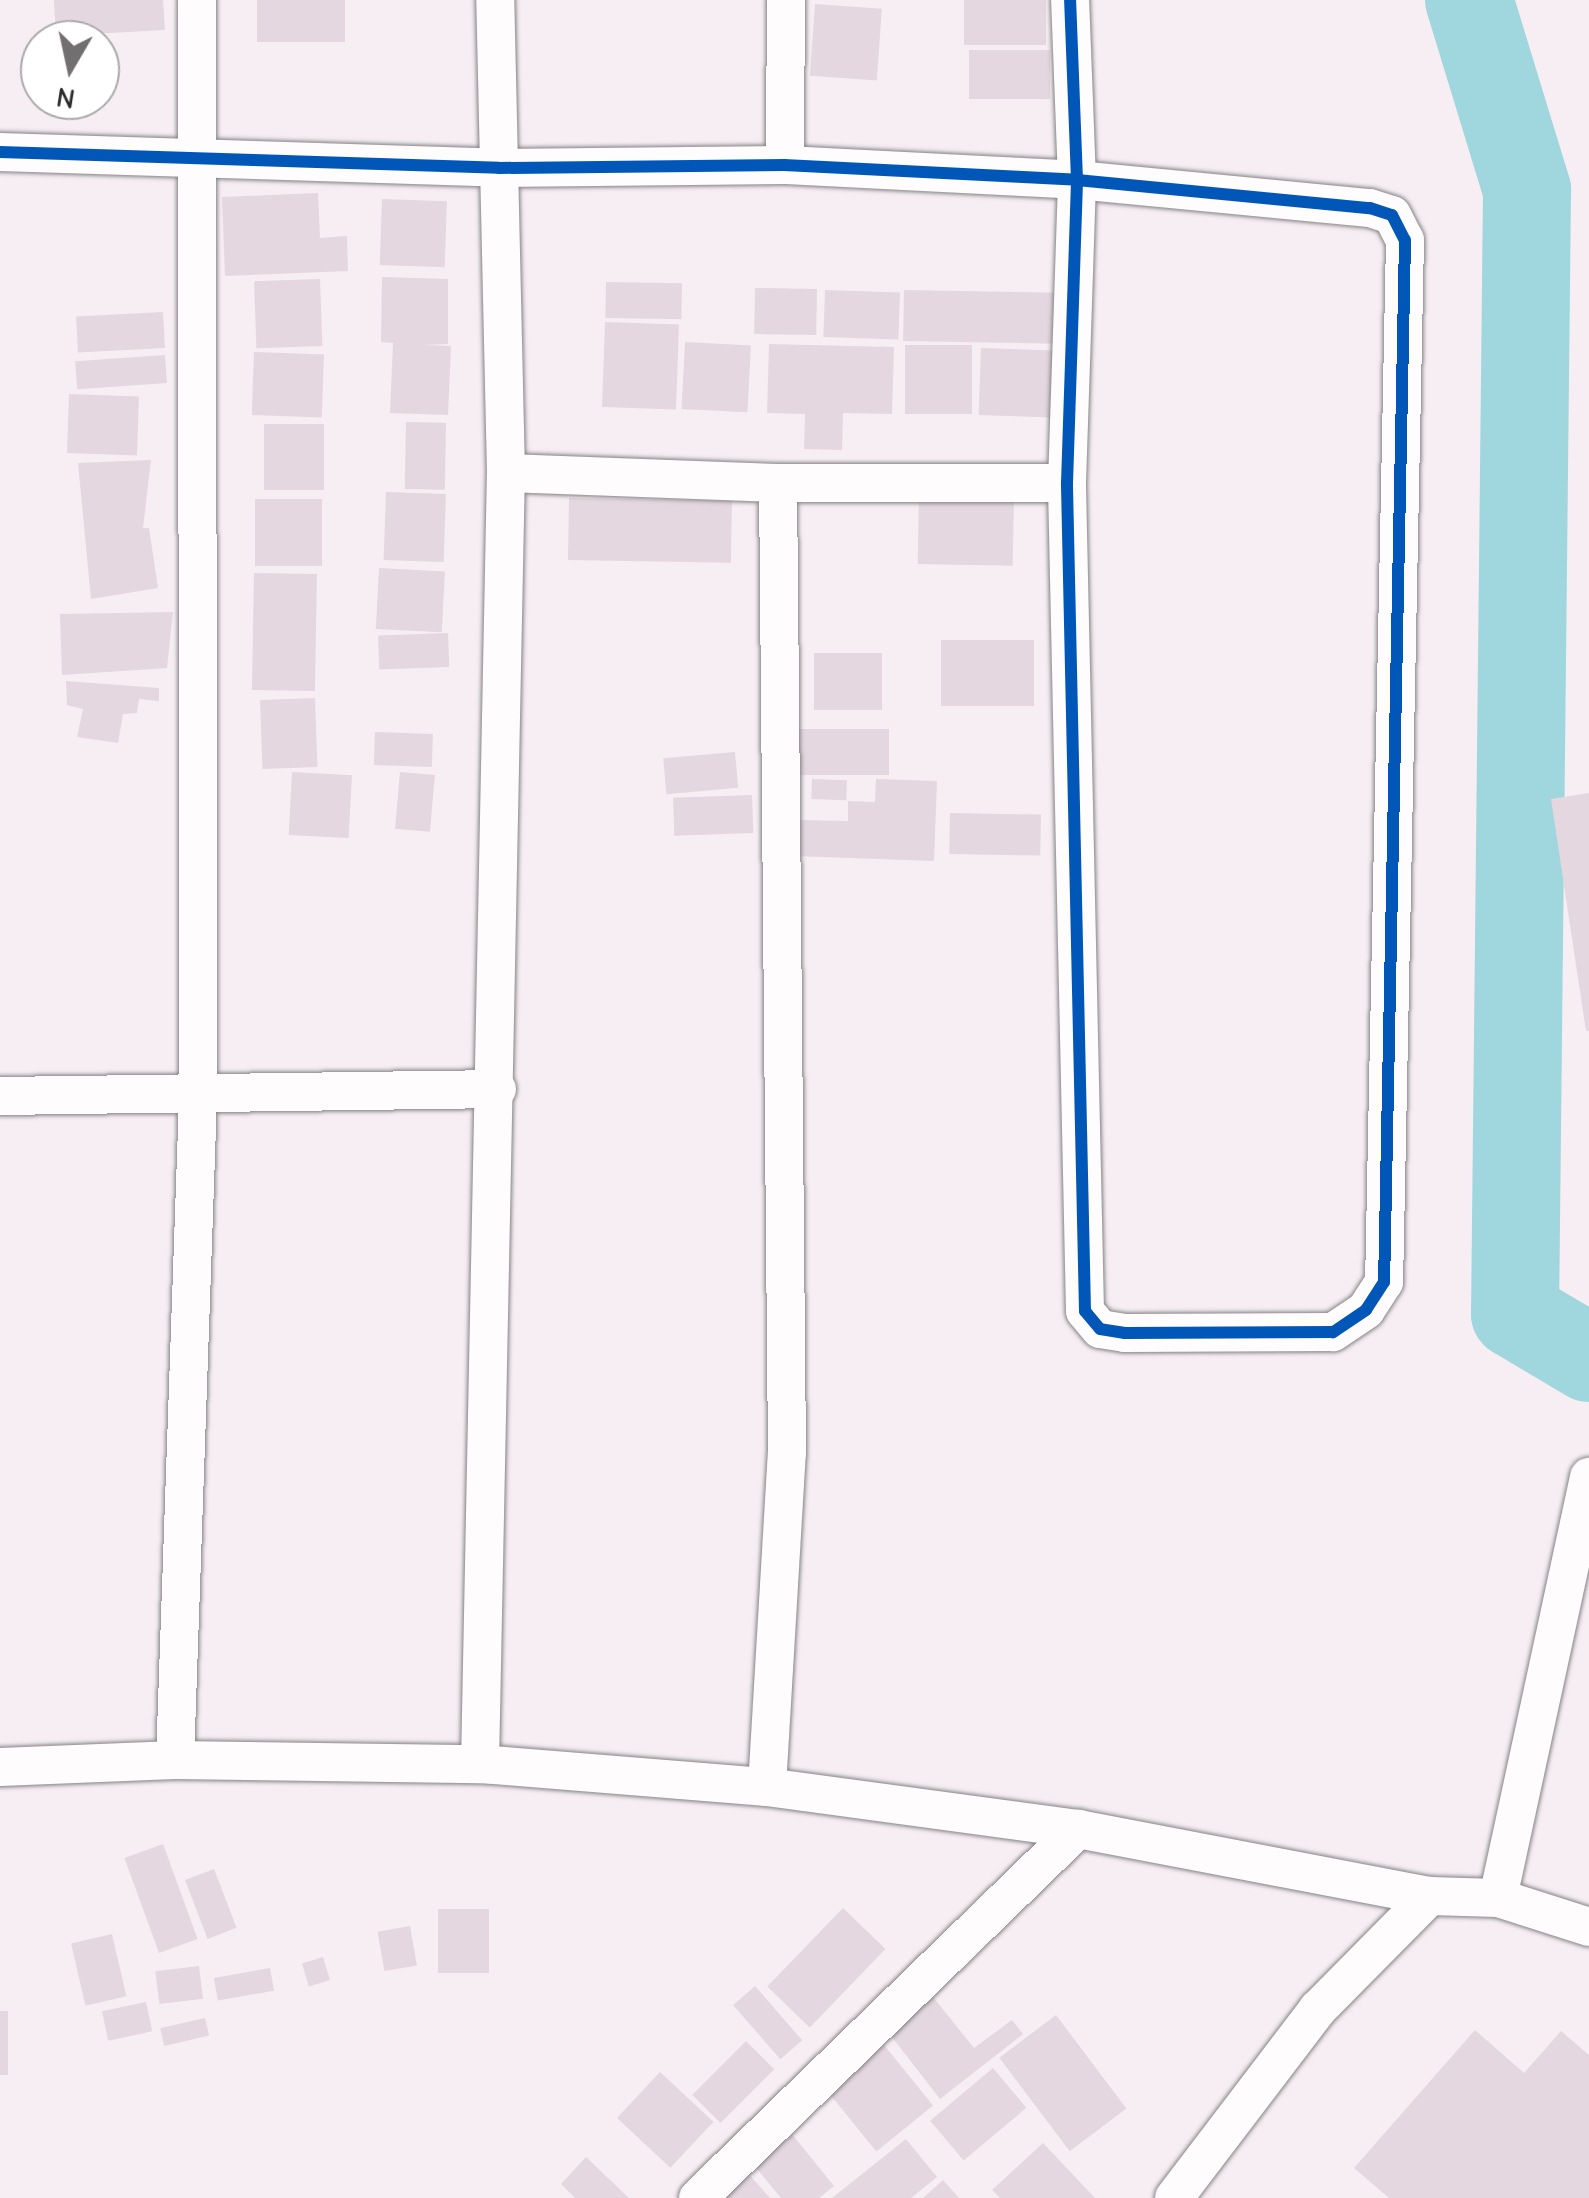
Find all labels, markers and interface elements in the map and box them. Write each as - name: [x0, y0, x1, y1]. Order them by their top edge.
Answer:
- north arrow: [20, 20, 120, 120]
- text: N: [54, 80, 77, 115]

